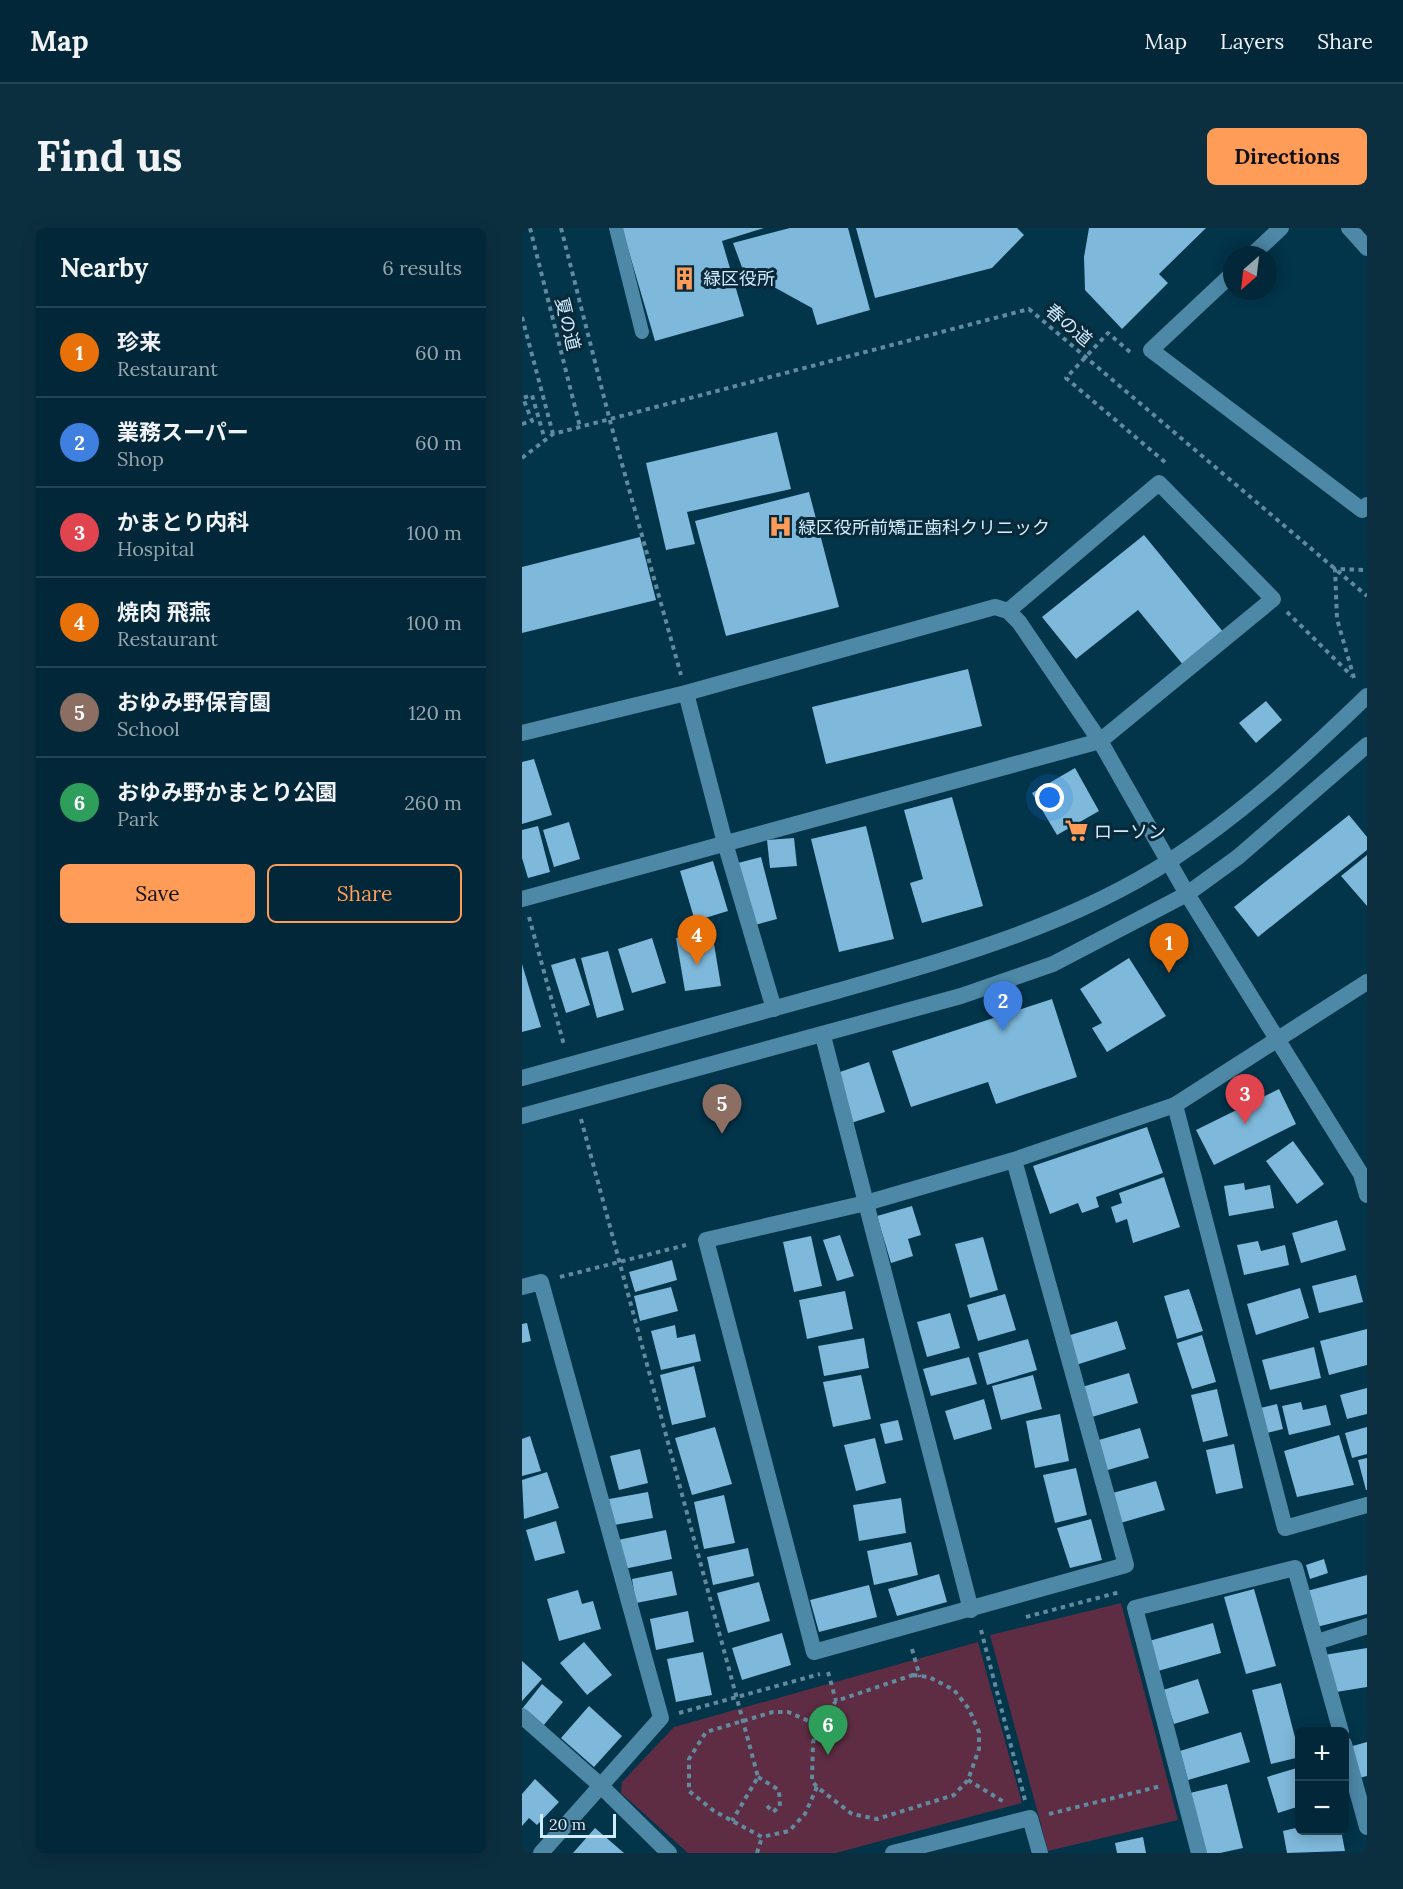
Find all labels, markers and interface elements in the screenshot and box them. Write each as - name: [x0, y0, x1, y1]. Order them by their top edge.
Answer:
- text: Map: [30, 23, 89, 59]
- text: Map: [1144, 28, 1187, 55]
- text: Layers: [1220, 28, 1284, 55]
- text: Share: [1317, 28, 1373, 55]
- button: Directions: [1207, 128, 1367, 185]
- text: Find us: [36, 129, 182, 183]
- north arrow: [1223, 246, 1277, 300]
- text: Nearby: [60, 251, 148, 284]
- text: 6 results: [382, 255, 462, 280]
- building icon: 緑区役所: [672, 265, 698, 291]
- place label: 緑区役所: [703, 267, 775, 290]
- street label: 夏の道: [550, 295, 586, 353]
- street label: 春の道: [1041, 299, 1097, 351]
- text: 珍来: [117, 328, 161, 356]
- text: 1: [75, 340, 84, 365]
- text: 60 m: [415, 340, 462, 365]
- text: Restaurant: [117, 356, 218, 381]
- text: 業務スーパー: [117, 418, 249, 446]
- text: 2: [74, 430, 85, 455]
- text: 60 m: [415, 430, 462, 455]
- text: Shop: [117, 446, 164, 471]
- text: かまとり内科: [117, 508, 249, 536]
- hospital icon: 緑区役所前矯正歯科クリニック: [767, 514, 793, 540]
- place label: 緑区役所前矯正歯科クリニック: [798, 516, 1050, 539]
- text: 3: [74, 520, 85, 545]
- text: 100 m: [407, 520, 462, 545]
- text: Hospital: [117, 536, 195, 561]
- text: 焼肉 飛燕: [117, 598, 211, 626]
- text: 4: [74, 610, 85, 635]
- text: 100 m: [407, 610, 462, 635]
- text: Restaurant: [117, 626, 218, 651]
- text: おゆみ野保育園: [117, 688, 271, 716]
- text: 5: [74, 700, 85, 725]
- text: 120 m: [408, 700, 462, 725]
- text: School: [117, 716, 180, 741]
- text: おゆみ野かまとり公園: [117, 778, 337, 806]
- your location: [1035, 783, 1064, 812]
- text: 6: [74, 790, 85, 815]
- text: 260 m: [404, 790, 462, 815]
- text: Park: [117, 806, 159, 831]
- supermarket icon: ローソン: [1063, 818, 1089, 844]
- place label: ローソン: [1094, 820, 1166, 843]
- button: Save: [60, 864, 255, 923]
- button: Share: [267, 864, 462, 923]
- pin: 4: [678, 916, 717, 965]
- pin: 1: [1150, 924, 1188, 973]
- pin: 2: [984, 982, 1022, 1031]
- pin: 3: [1226, 1074, 1264, 1124]
- pin: 5: [702, 1084, 742, 1134]
- pin: 6: [808, 1706, 848, 1755]
- map controls: [1295, 1727, 1349, 1835]
- button: +: [1295, 1727, 1349, 1781]
- button: −: [1295, 1781, 1349, 1835]
- scale bar: [540, 1811, 616, 1838]
- text: 20 m: [549, 1814, 586, 1834]

